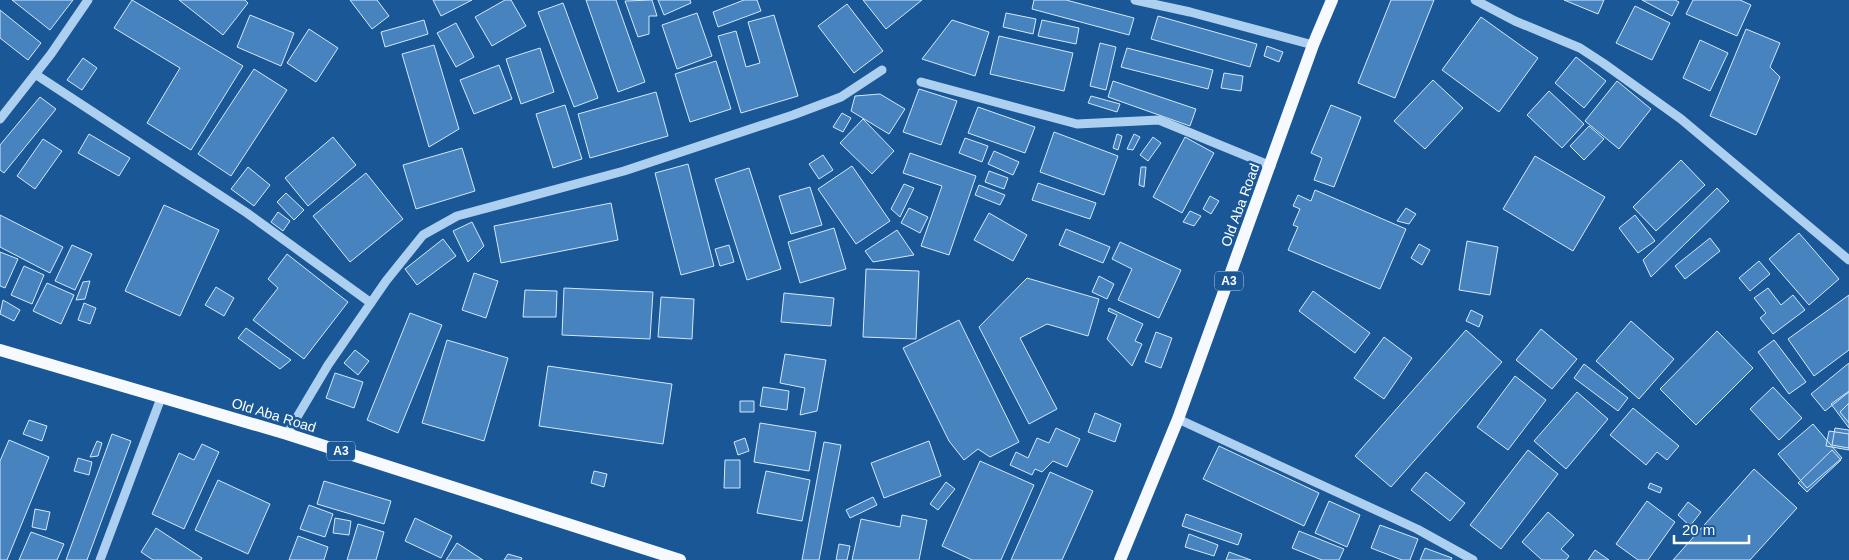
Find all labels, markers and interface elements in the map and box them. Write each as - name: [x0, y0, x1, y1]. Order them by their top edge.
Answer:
- street label: Old Aba Road: [1218, 161, 1262, 249]
- road number: A3: [1215, 272, 1243, 290]
- street label: Old Aba Road: [230, 395, 318, 435]
- road number: A3: [327, 442, 355, 461]
- scale bar: [1674, 512, 1749, 544]
- text: 20 m: [1682, 521, 1715, 538]

